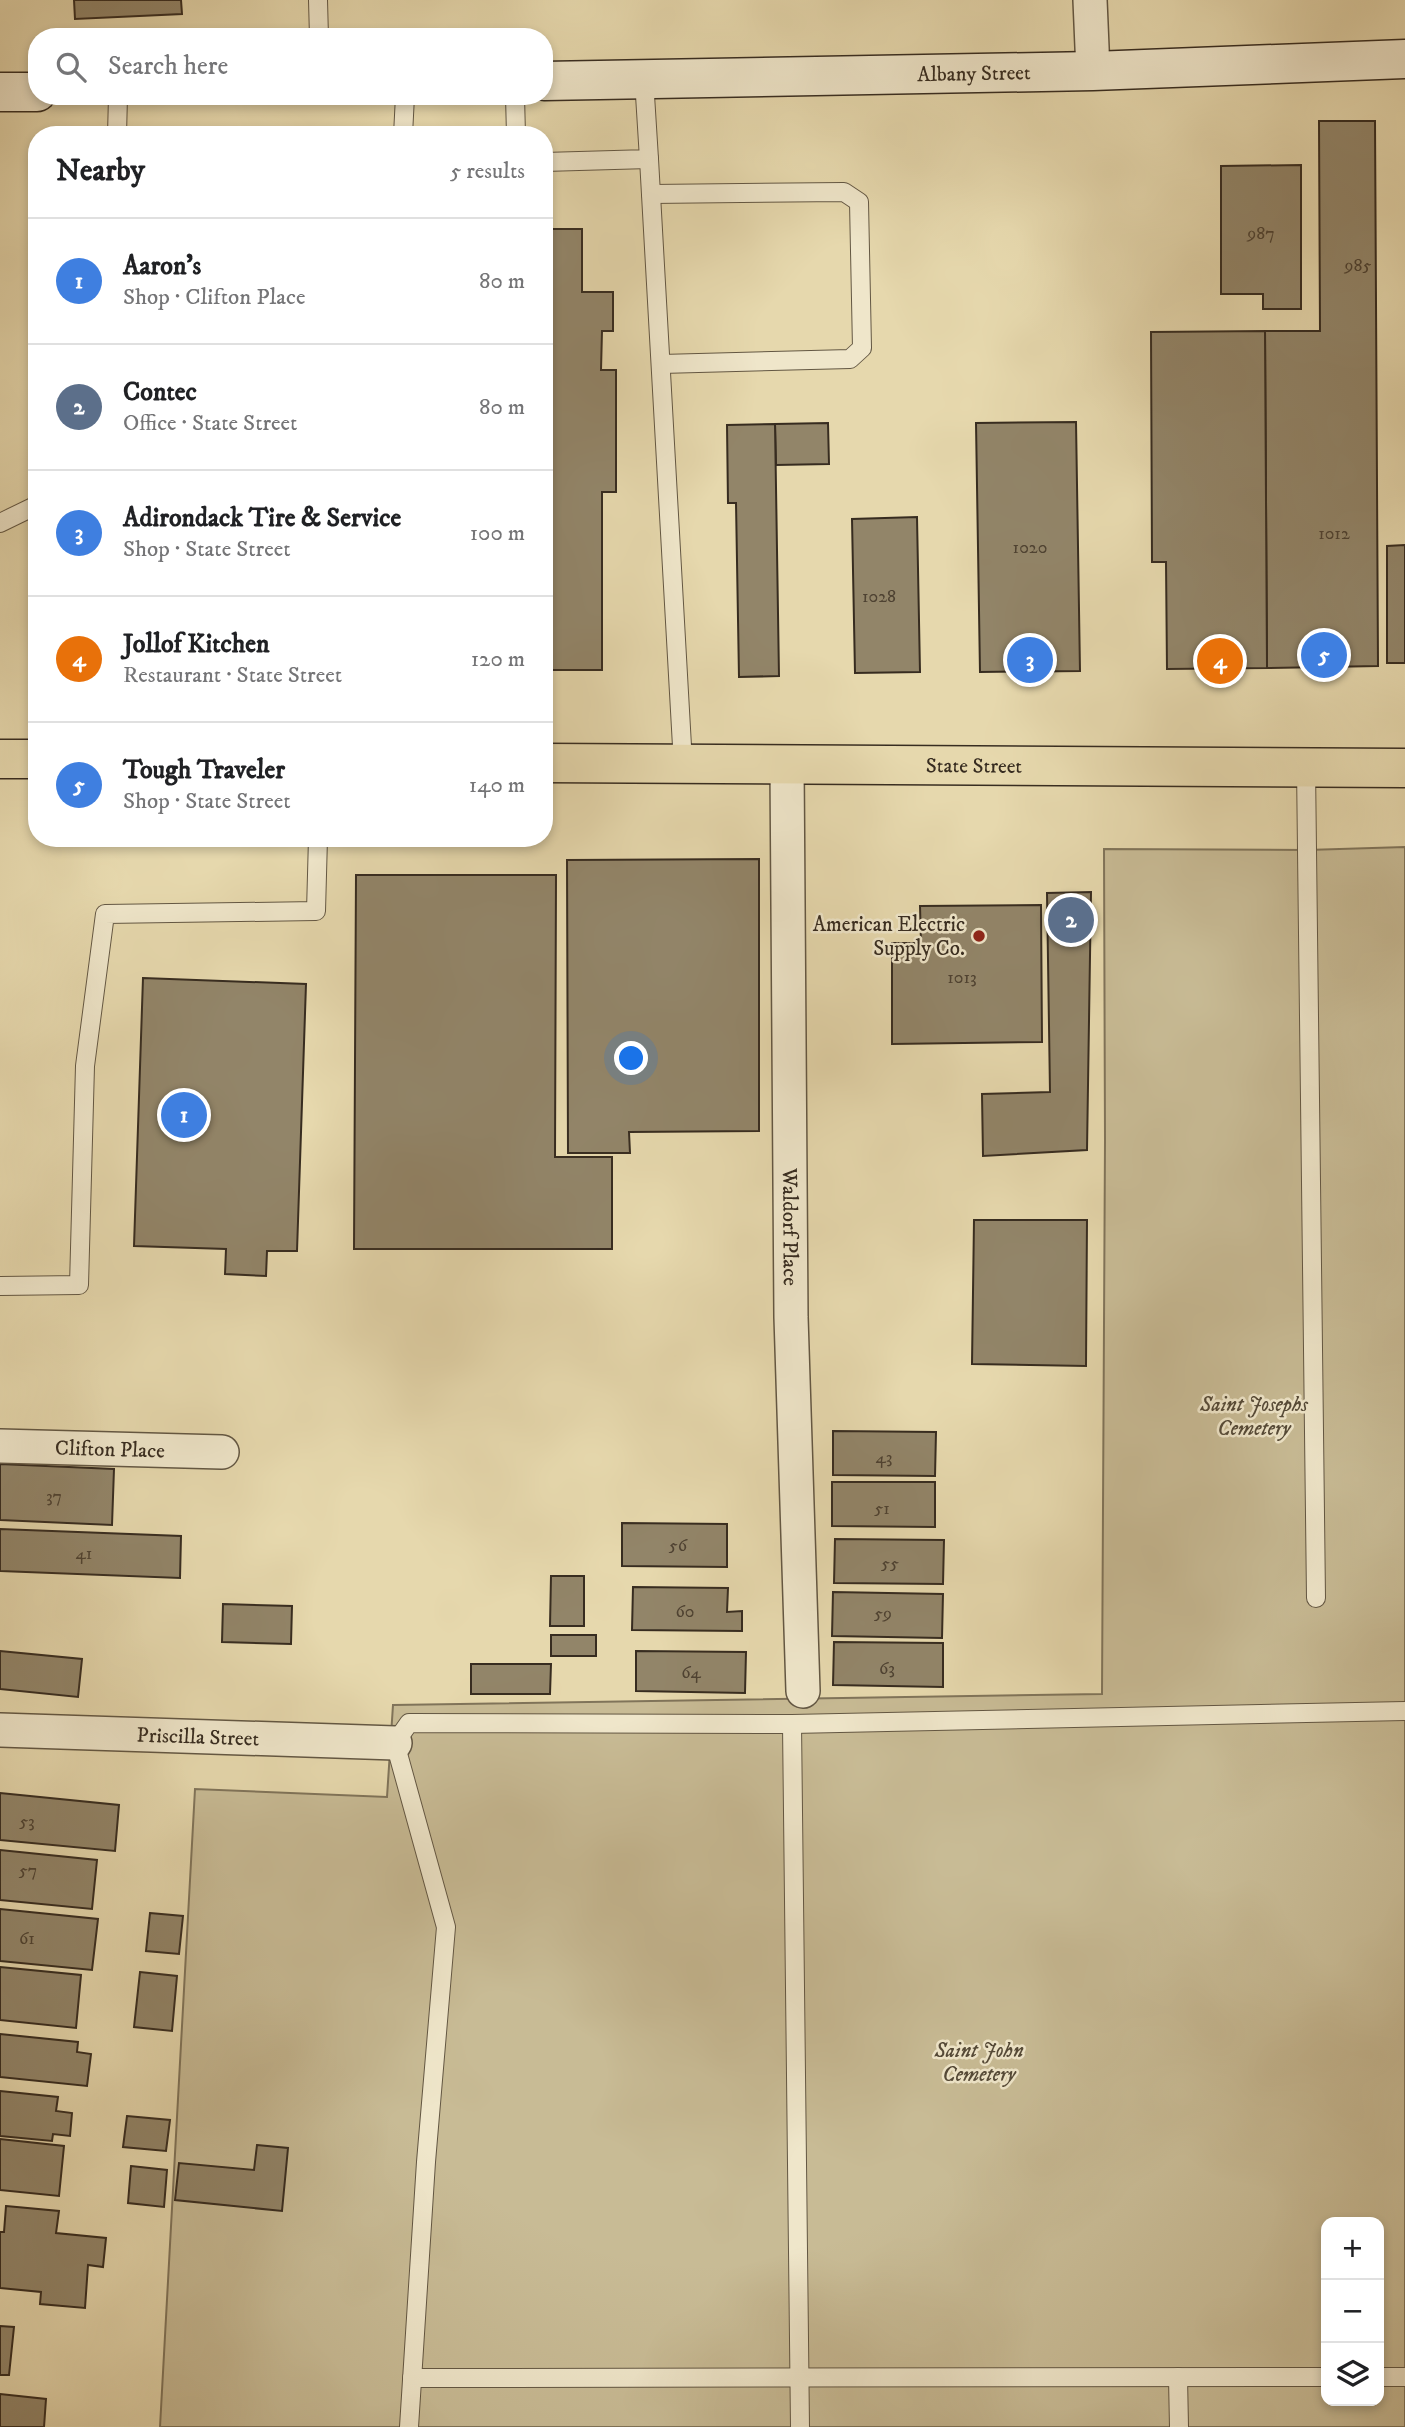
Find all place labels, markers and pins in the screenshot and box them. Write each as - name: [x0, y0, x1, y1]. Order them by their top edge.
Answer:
- pin: 5: [1301, 629, 1347, 681]
- pin: 3: [1007, 634, 1053, 686]
- pin: 4: [1197, 635, 1243, 687]
- pin: 2: [1048, 894, 1094, 946]
- place label: American Electric Supply Co.: [813, 912, 965, 962]
- marker: American Electric Supply Co.: [971, 928, 987, 944]
- pin: 1: [161, 1089, 207, 1141]

